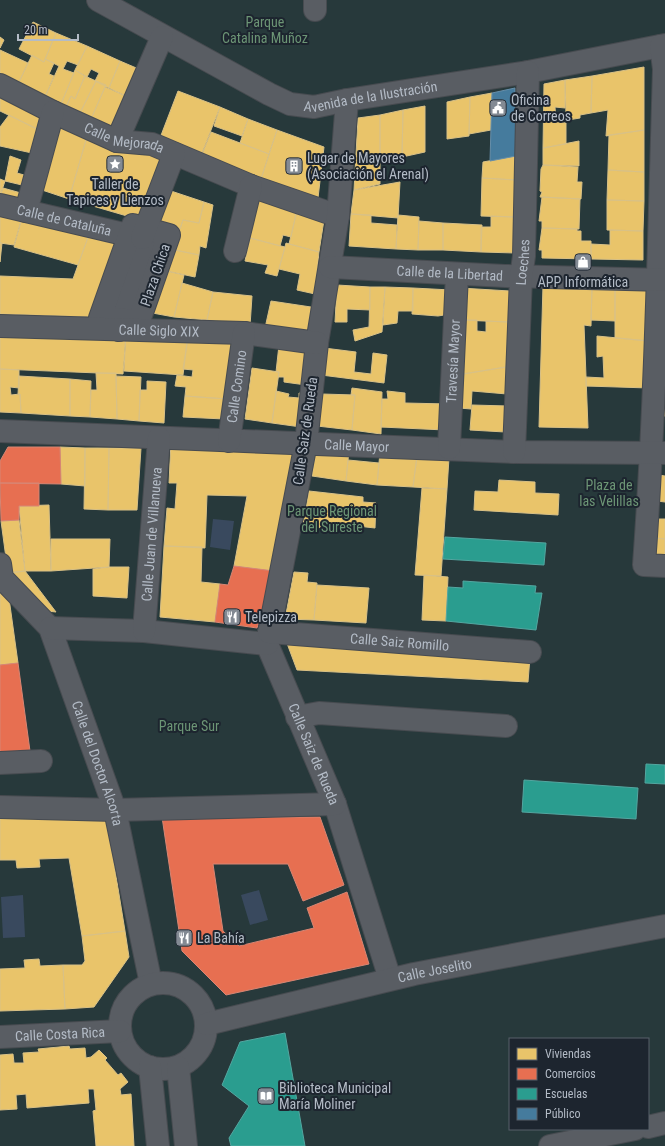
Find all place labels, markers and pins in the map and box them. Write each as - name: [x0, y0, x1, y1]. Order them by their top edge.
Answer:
- place label: Oficina de Correos: [511, 92, 571, 124]
- public building icon: Oficina de Correos: [488, 98, 508, 118]
- place label: Lugar de Mayores (Asociación el Arenal): [307, 150, 429, 183]
- place icon: Taller de Tapices y Lienzos: [105, 154, 125, 174]
- building icon: Lugar de Mayores (Asociación el Arenal): [284, 156, 304, 176]
- place label: Taller de Tapices y Lienzos: [66, 176, 164, 208]
- shop icon: APP Informática: [573, 252, 593, 272]
- place label: APP Informática: [538, 274, 628, 290]
- restaurant icon: Telepizza: [222, 607, 242, 627]
- place label: Telepizza: [245, 609, 297, 625]
- restaurant icon: La Bahía: [174, 928, 194, 948]
- place label: La Bahía: [197, 930, 245, 946]
- place label: Biblioteca Municipal María Moliner: [279, 1080, 391, 1112]
- library icon: Biblioteca Municipal María Moliner: [256, 1086, 276, 1106]

